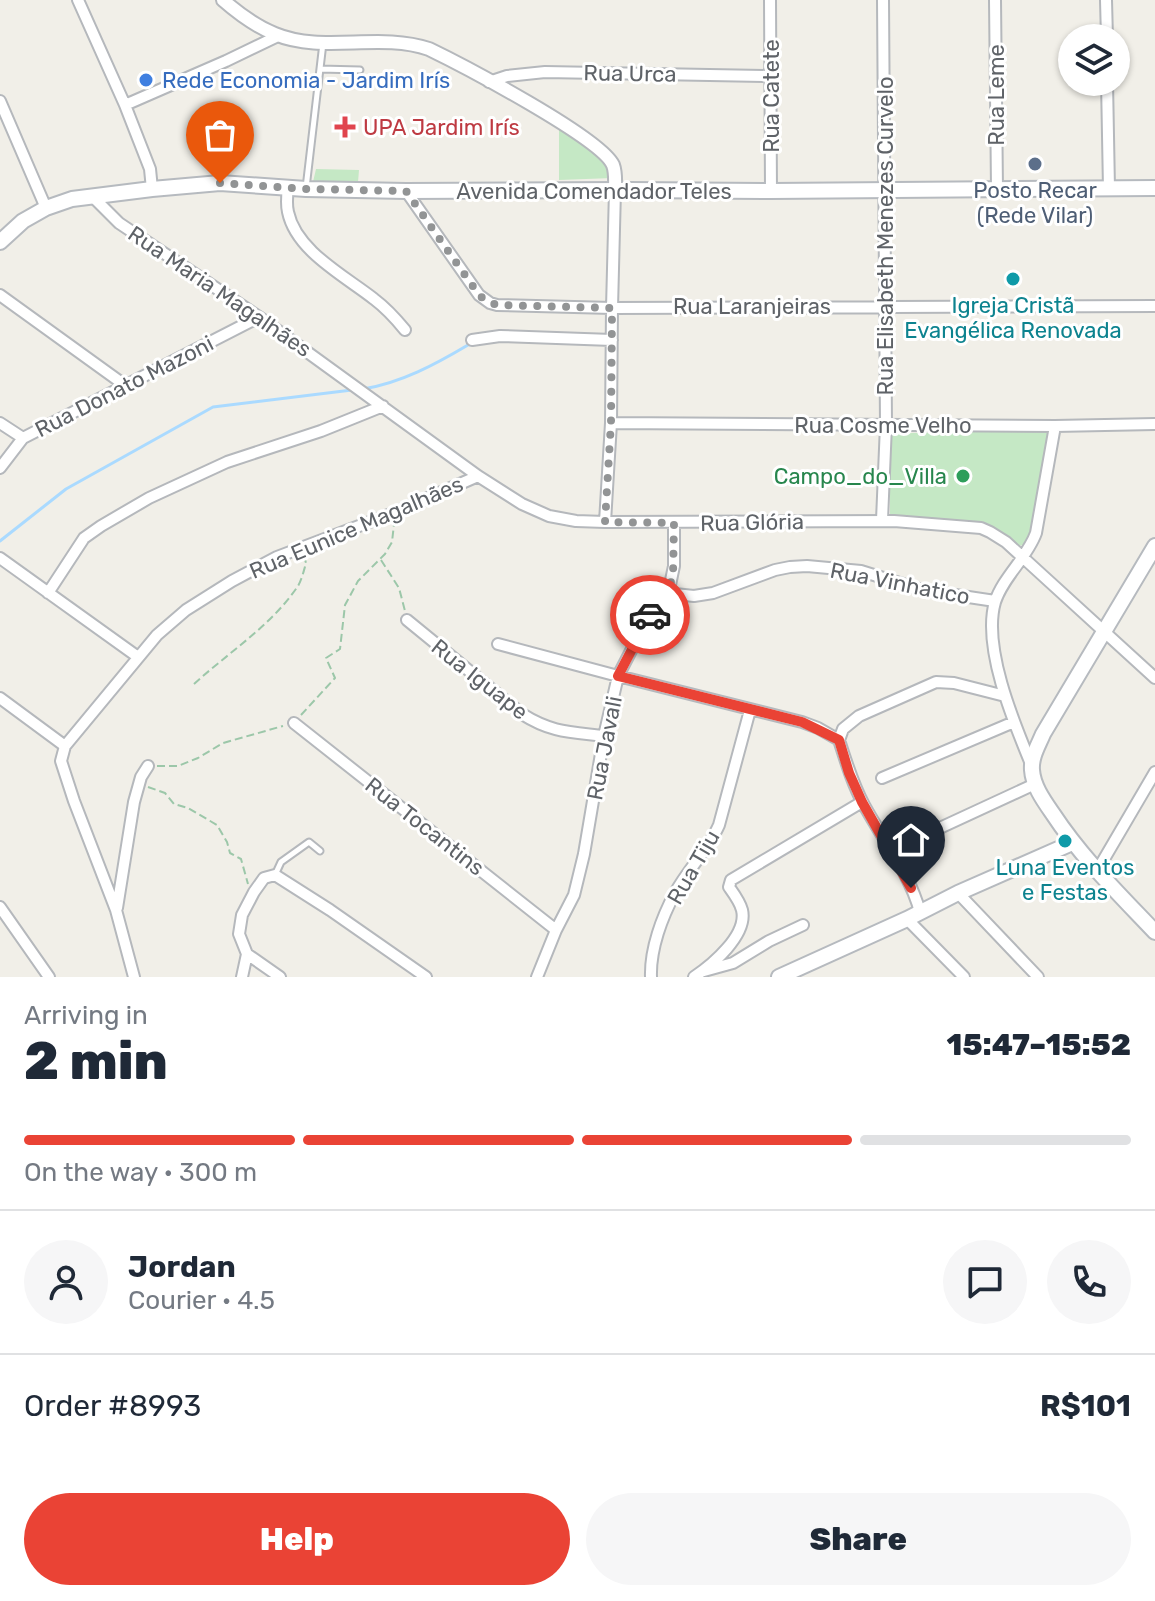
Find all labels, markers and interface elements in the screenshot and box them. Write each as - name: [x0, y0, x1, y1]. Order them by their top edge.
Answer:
- map controls: [1058, 24, 1130, 96]
- button: layers: [1058, 24, 1130, 96]
- street label: Rua Catete: [758, 39, 785, 153]
- street label: Rua Leme: [983, 44, 1010, 146]
- street label: Rua Urca: [583, 59, 677, 88]
- place label: Rede Economia - Jardim Irís: [162, 67, 450, 94]
- marker: Rede Economia - Jardim Irís: [137, 71, 155, 89]
- street label: Rua Elisabeth Menezes Curvelo: [872, 76, 899, 396]
- pin: [186, 101, 254, 183]
- icon: bag: [198, 113, 242, 157]
- place label: UPA Jardim Irís: [363, 114, 520, 141]
- marker: UPA Jardim Irís: [334, 116, 356, 138]
- marker: Posto Recar (Rede Vilar): [1026, 155, 1044, 173]
- place label: Posto Recar (Rede Vilar): [973, 177, 1097, 229]
- street label: Avenida Comendador Teles: [456, 178, 732, 205]
- street label: Rua Maria Magalhães: [123, 220, 317, 363]
- marker: Igreja Cristã Evangélica Renovada: [1004, 270, 1022, 288]
- place label: Igreja Cristã Evangélica Renovada: [904, 292, 1122, 344]
- street label: Rua Laranjeiras: [673, 293, 831, 320]
- street label: Rua Donato Mazoni: [30, 330, 218, 443]
- street label: Rua Cosme Velho: [794, 412, 972, 439]
- place label: Campo_do_Villa: [774, 463, 947, 490]
- marker: Campo_do_Villa: [954, 467, 972, 485]
- street label: Rua Eunice Magalhães: [245, 470, 467, 585]
- street label: Rua Glória: [700, 508, 804, 537]
- street label: Rua Vinhatico: [828, 557, 972, 610]
- courier: [610, 575, 690, 655]
- icon: car: [628, 593, 672, 637]
- street label: Rua Iguape: [426, 633, 533, 725]
- street label: Rua Javali: [581, 694, 628, 802]
- street label: Rua Tocantins: [360, 771, 490, 881]
- pin: [877, 806, 945, 888]
- icon: home: [889, 818, 933, 862]
- street label: Rua Tiju: [661, 825, 725, 909]
- marker: Luna Eventos e Festas: [1056, 832, 1074, 850]
- place label: Luna Eventos e Festas: [996, 854, 1134, 906]
- text: Arriving in: [24, 1000, 148, 1031]
- text: 15:47–15:52: [947, 1027, 1131, 1063]
- text: 2 min: [24, 1030, 168, 1092]
- text: On the way · 300 m: [24, 1157, 257, 1188]
- button: person: [24, 1240, 108, 1324]
- button: chat: [943, 1240, 1027, 1324]
- button: phone: [1047, 1240, 1131, 1324]
- text: Jordan: [128, 1249, 236, 1285]
- text: Courier · 4.5: [128, 1285, 275, 1316]
- text: Order #8993: [24, 1388, 201, 1424]
- text: R$101: [1040, 1388, 1131, 1424]
- button: Help: [24, 1493, 570, 1585]
- button: Share: [586, 1493, 1131, 1585]

